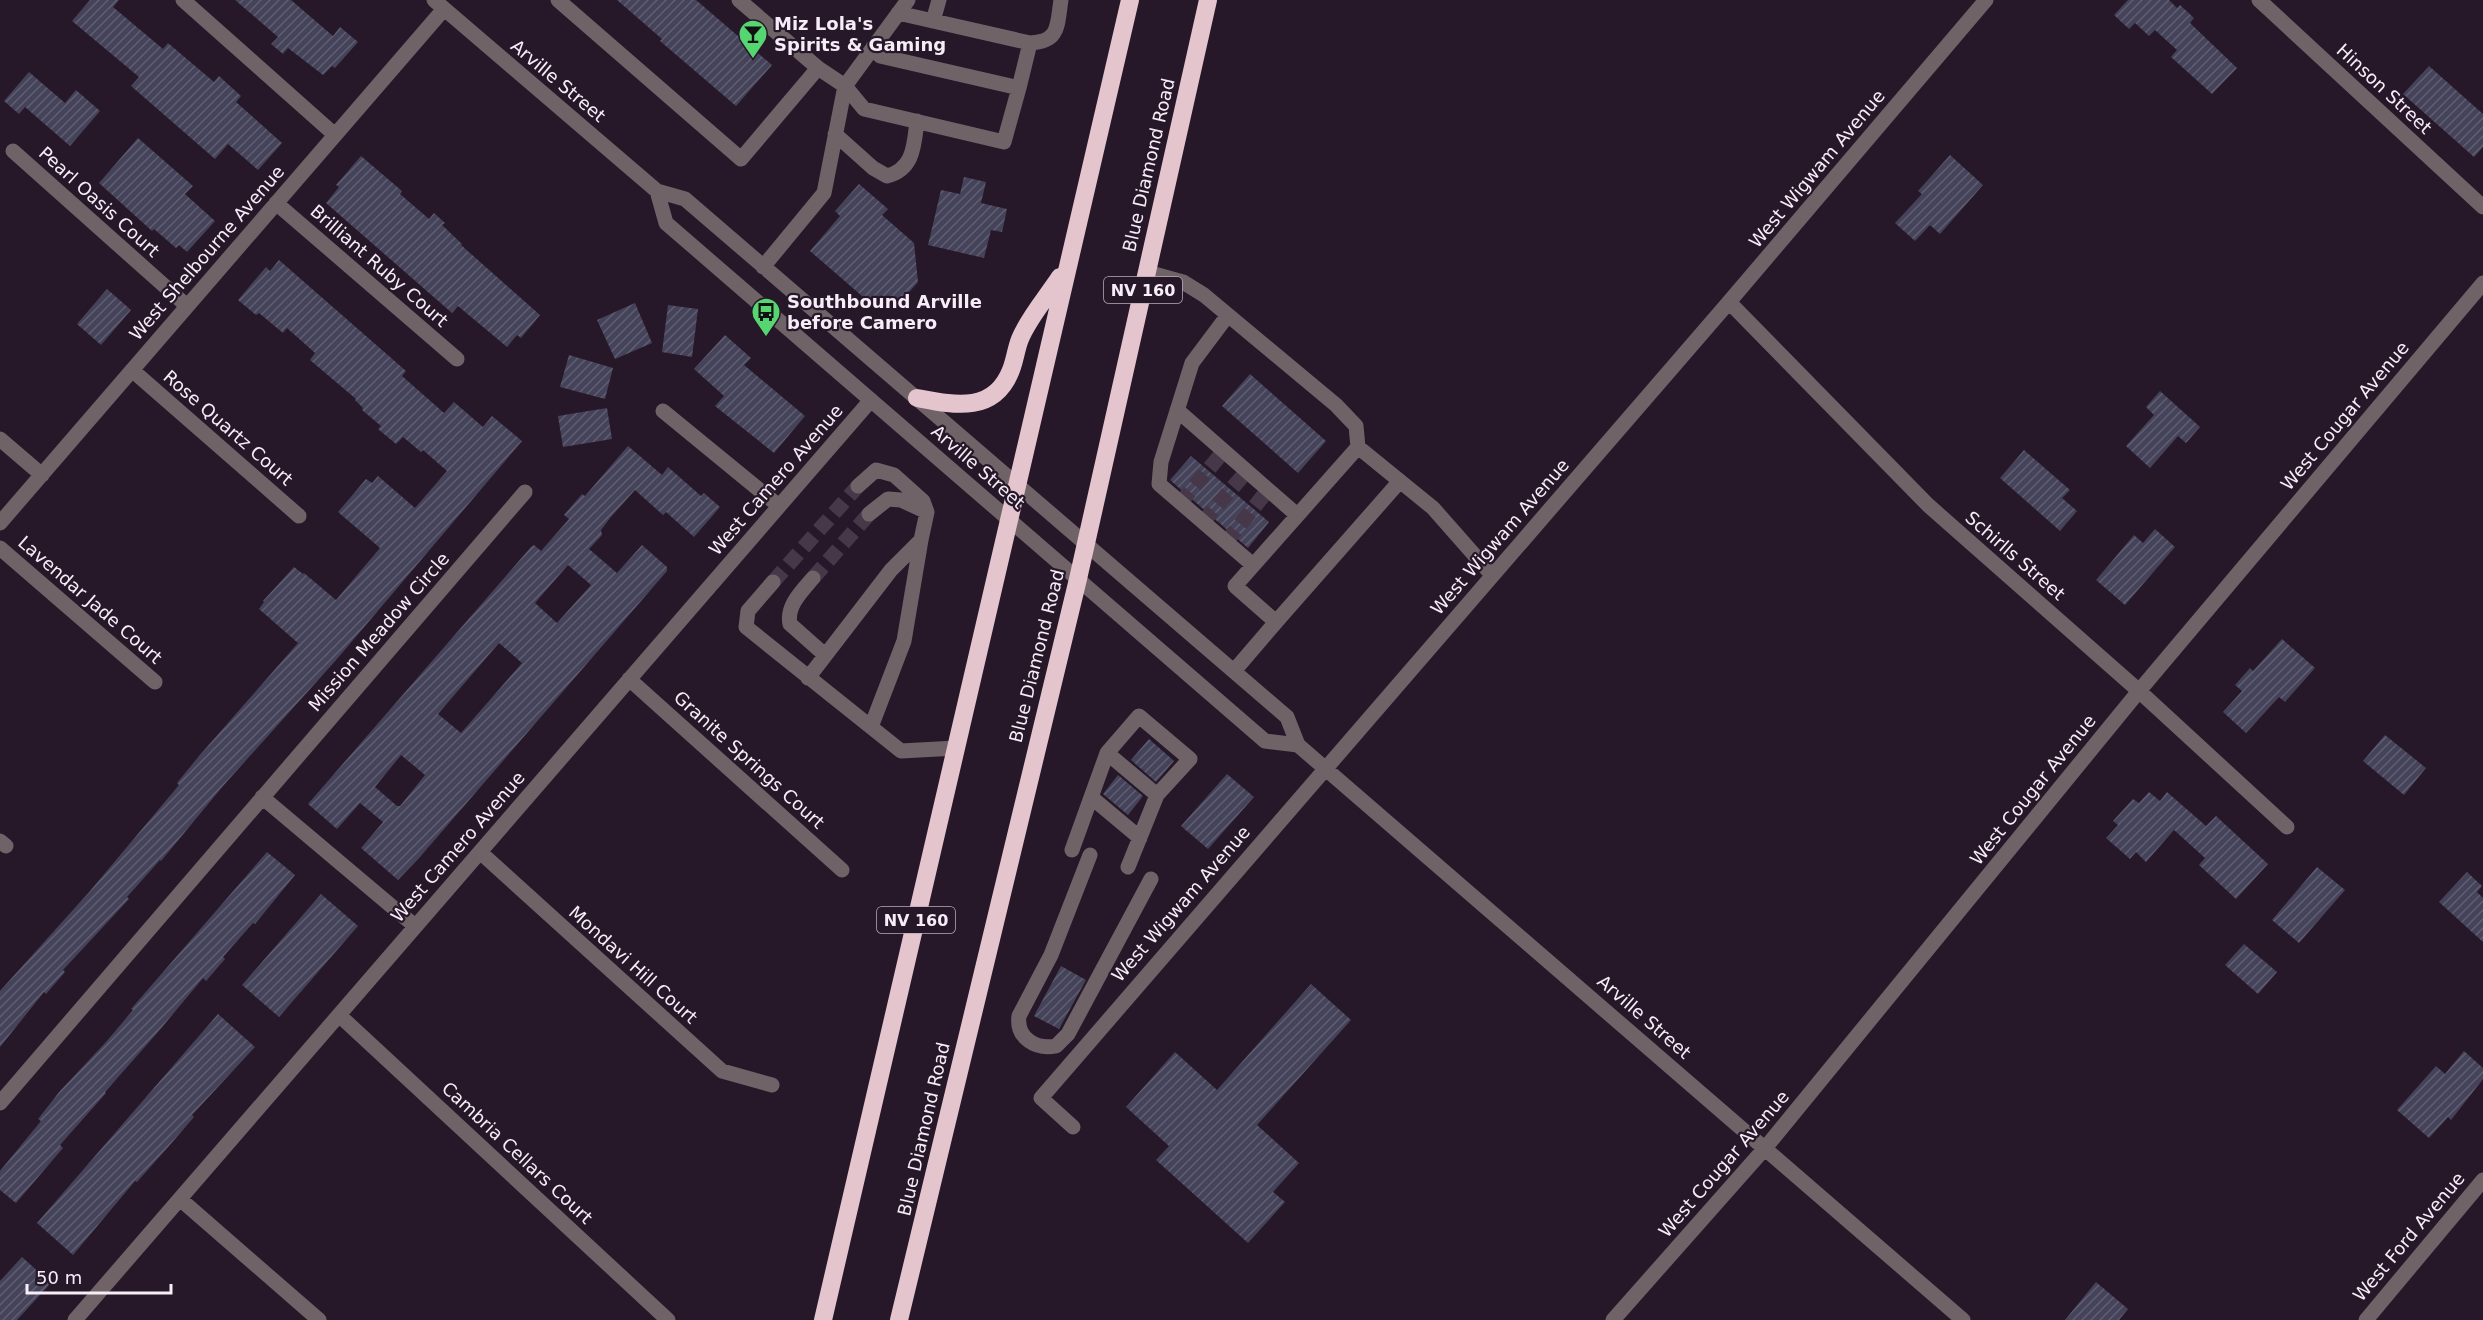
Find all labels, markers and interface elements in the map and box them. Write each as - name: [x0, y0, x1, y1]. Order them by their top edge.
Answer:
- place label: Miz Lola's Spirits & Gaming: [774, 13, 946, 55]
- bar icon: Miz Lola's Spirits & Gaming: [737, 18, 769, 60]
- street label: Arville Street: [507, 35, 610, 126]
- street label: Hinson Street: [2333, 39, 2436, 138]
- street label: Blue Diamond Road: [1118, 76, 1179, 254]
- street label: West Wigwam Avenue: [1744, 85, 1889, 252]
- street label: Pearl Oasis Court: [35, 142, 164, 261]
- street label: West Shelbourne Avenue: [125, 161, 288, 344]
- street label: Brilliant Ruby Court: [306, 200, 452, 331]
- road number: NV 160: [1104, 277, 1182, 303]
- place label: Southbound Arville before Camero: [787, 291, 982, 333]
- bus stop icon: Southbound Arville before Camero: [750, 296, 782, 338]
- street label: West Cougar Avenue: [2276, 337, 2413, 494]
- street label: Rose Quartz Court: [159, 366, 297, 490]
- street label: West Camero Avenue: [704, 400, 847, 559]
- street label: Arville Street: [927, 420, 1029, 513]
- street label: West Wigwam Avenue: [1426, 454, 1573, 619]
- street label: Schirlls Street: [1961, 507, 2069, 605]
- street label: Lavendar Jade Court: [14, 531, 167, 668]
- street label: Mission Meadow Circle: [304, 548, 453, 715]
- street label: Blue Diamond Road: [1005, 567, 1068, 745]
- street label: Granite Springs Court: [670, 686, 829, 833]
- street label: West Cougar Avenue: [1965, 710, 2100, 869]
- street label: West Camero Avenue: [386, 767, 529, 926]
- street label: West Wigwam Avenue: [1107, 821, 1254, 986]
- street label: Mondavi Hill Court: [565, 901, 702, 1028]
- road number: NV 160: [877, 907, 955, 933]
- street label: Arville Street: [1593, 970, 1695, 1063]
- street label: Blue Diamond Road: [893, 1040, 954, 1218]
- street label: Cambria Cellars Court: [438, 1077, 597, 1228]
- street label: West Cougar Avenue: [1654, 1086, 1793, 1241]
- street label: West Ford Avenue: [2349, 1168, 2469, 1305]
- scale bar: [27, 1257, 171, 1295]
- text: 50 m: [36, 1267, 82, 1288]

